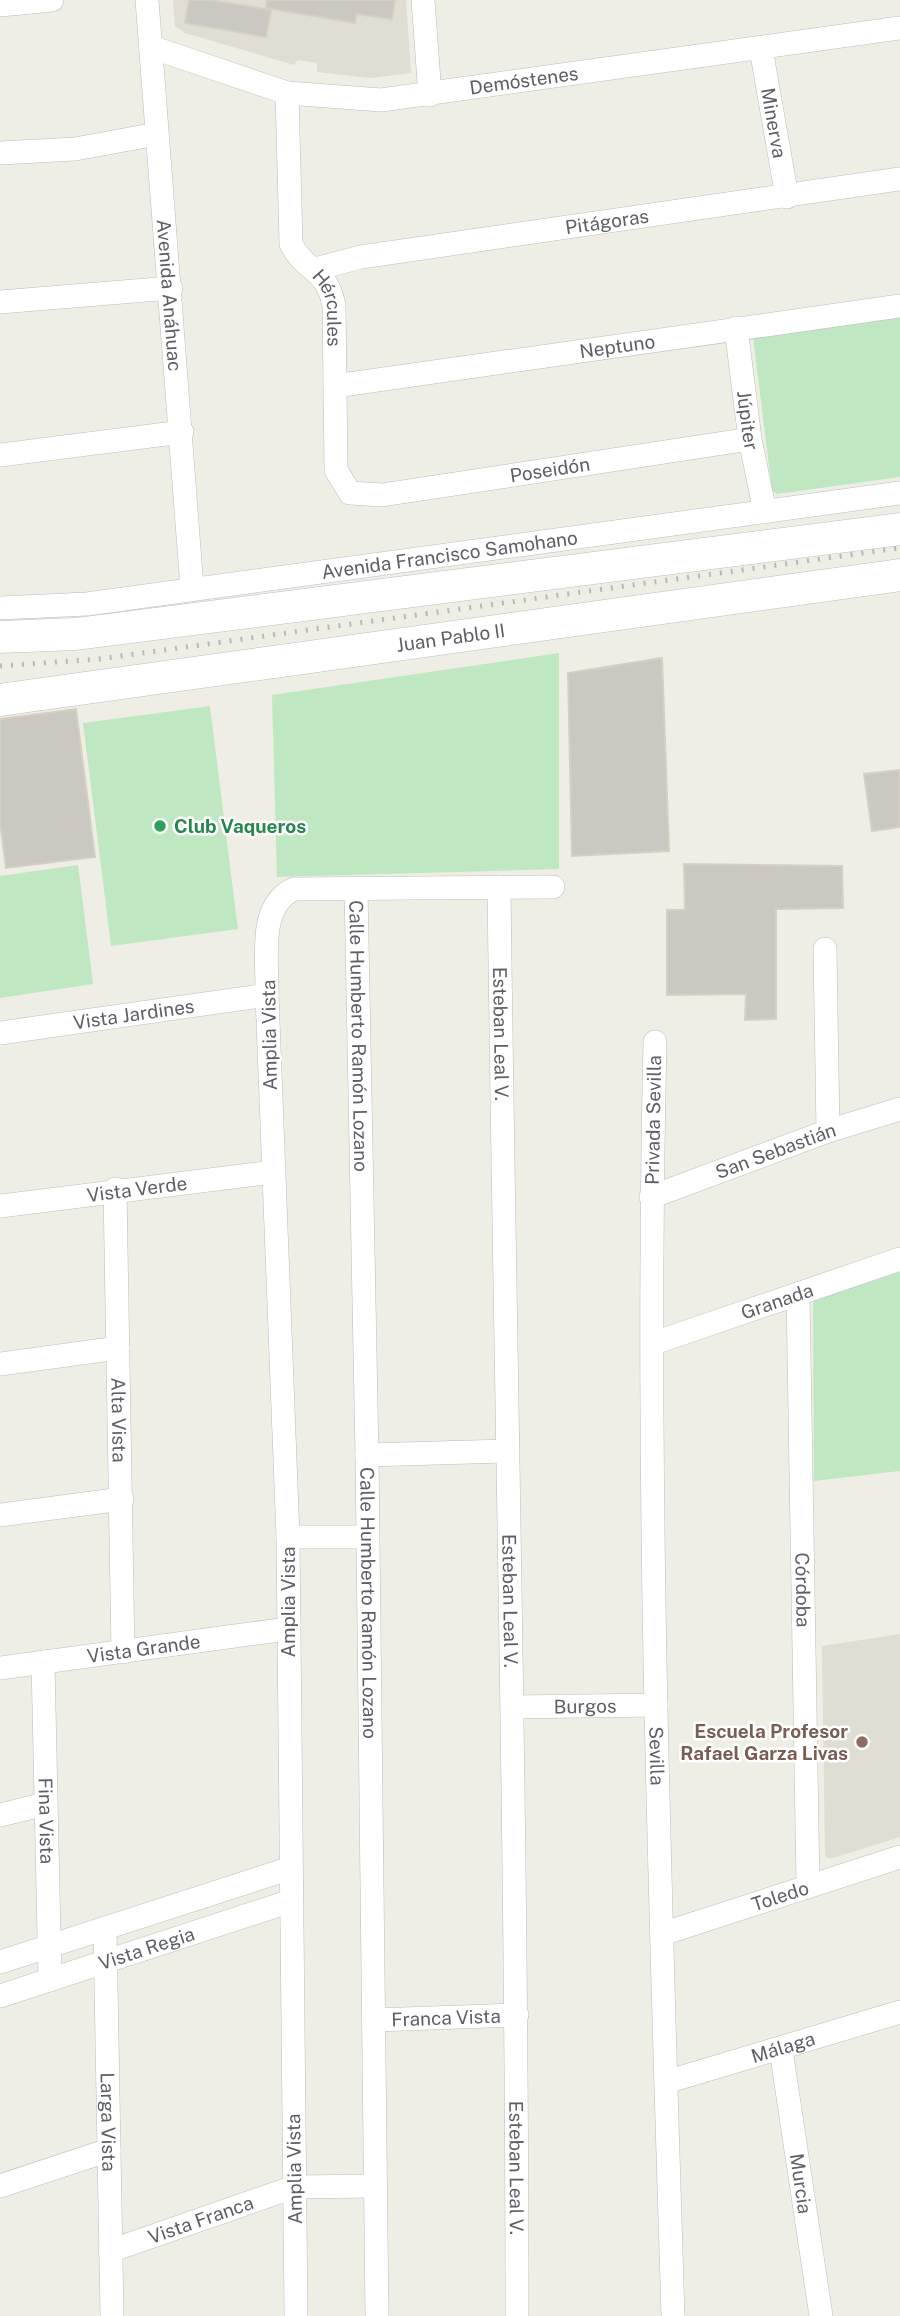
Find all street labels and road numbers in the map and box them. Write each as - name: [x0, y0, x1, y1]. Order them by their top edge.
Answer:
- street label: Demóstenes: [468, 62, 580, 99]
- street label: Minerva: [757, 86, 791, 160]
- street label: Pitágoras: [564, 205, 650, 238]
- street label: Avenida Anáhuac: [153, 218, 186, 372]
- street label: Hércules: [308, 265, 346, 347]
- street label: Neptuno: [578, 330, 656, 362]
- street label: Júpiter: [733, 389, 763, 452]
- street label: Poseidón: [508, 453, 591, 486]
- street label: Avenida Francisco Samohano: [320, 526, 579, 583]
- street label: Juan Pablo II: [395, 619, 506, 656]
- street label: Calle Humberto Ramón Lozano: [345, 900, 372, 1172]
- street label: Esteban Leal V.: [489, 967, 513, 1101]
- street label: Amplia Vista: [257, 979, 281, 1091]
- street label: Vista Jardines: [72, 994, 196, 1033]
- street label: Privada Sevilla: [641, 1055, 665, 1185]
- street label: San Sebastián: [712, 1118, 838, 1183]
- street label: Vista Verde: [85, 1172, 188, 1206]
- street label: Granada: [738, 1278, 816, 1323]
- street label: Alta Vista: [107, 1377, 131, 1463]
- street label: Calle Humberto Ramón Lozano: [356, 1467, 381, 1739]
- street label: Esteban Leal V.: [498, 1534, 522, 1668]
- street label: Amplia Vista: [277, 1546, 299, 1658]
- street label: Córdoba: [791, 1552, 815, 1628]
- street label: Vista Grande: [86, 1630, 202, 1667]
- street label: Burgos: [553, 1695, 617, 1717]
- street label: Sevilla: [645, 1726, 669, 1786]
- street label: Fina Vista: [35, 1777, 58, 1864]
- street label: Toledo: [749, 1876, 811, 1915]
- street label: Vista Regia: [96, 1922, 197, 1974]
- street label: Franca Vista: [391, 2005, 501, 2030]
- street label: Málaga: [748, 2027, 817, 2067]
- street label: Larga Vista: [97, 2072, 120, 2172]
- street label: Esteban Leal V.: [505, 2101, 528, 2235]
- street label: Amplia Vista: [282, 2113, 306, 2225]
- street label: Murcia: [786, 2152, 816, 2215]
- street label: Vista Franca: [145, 2191, 256, 2248]

